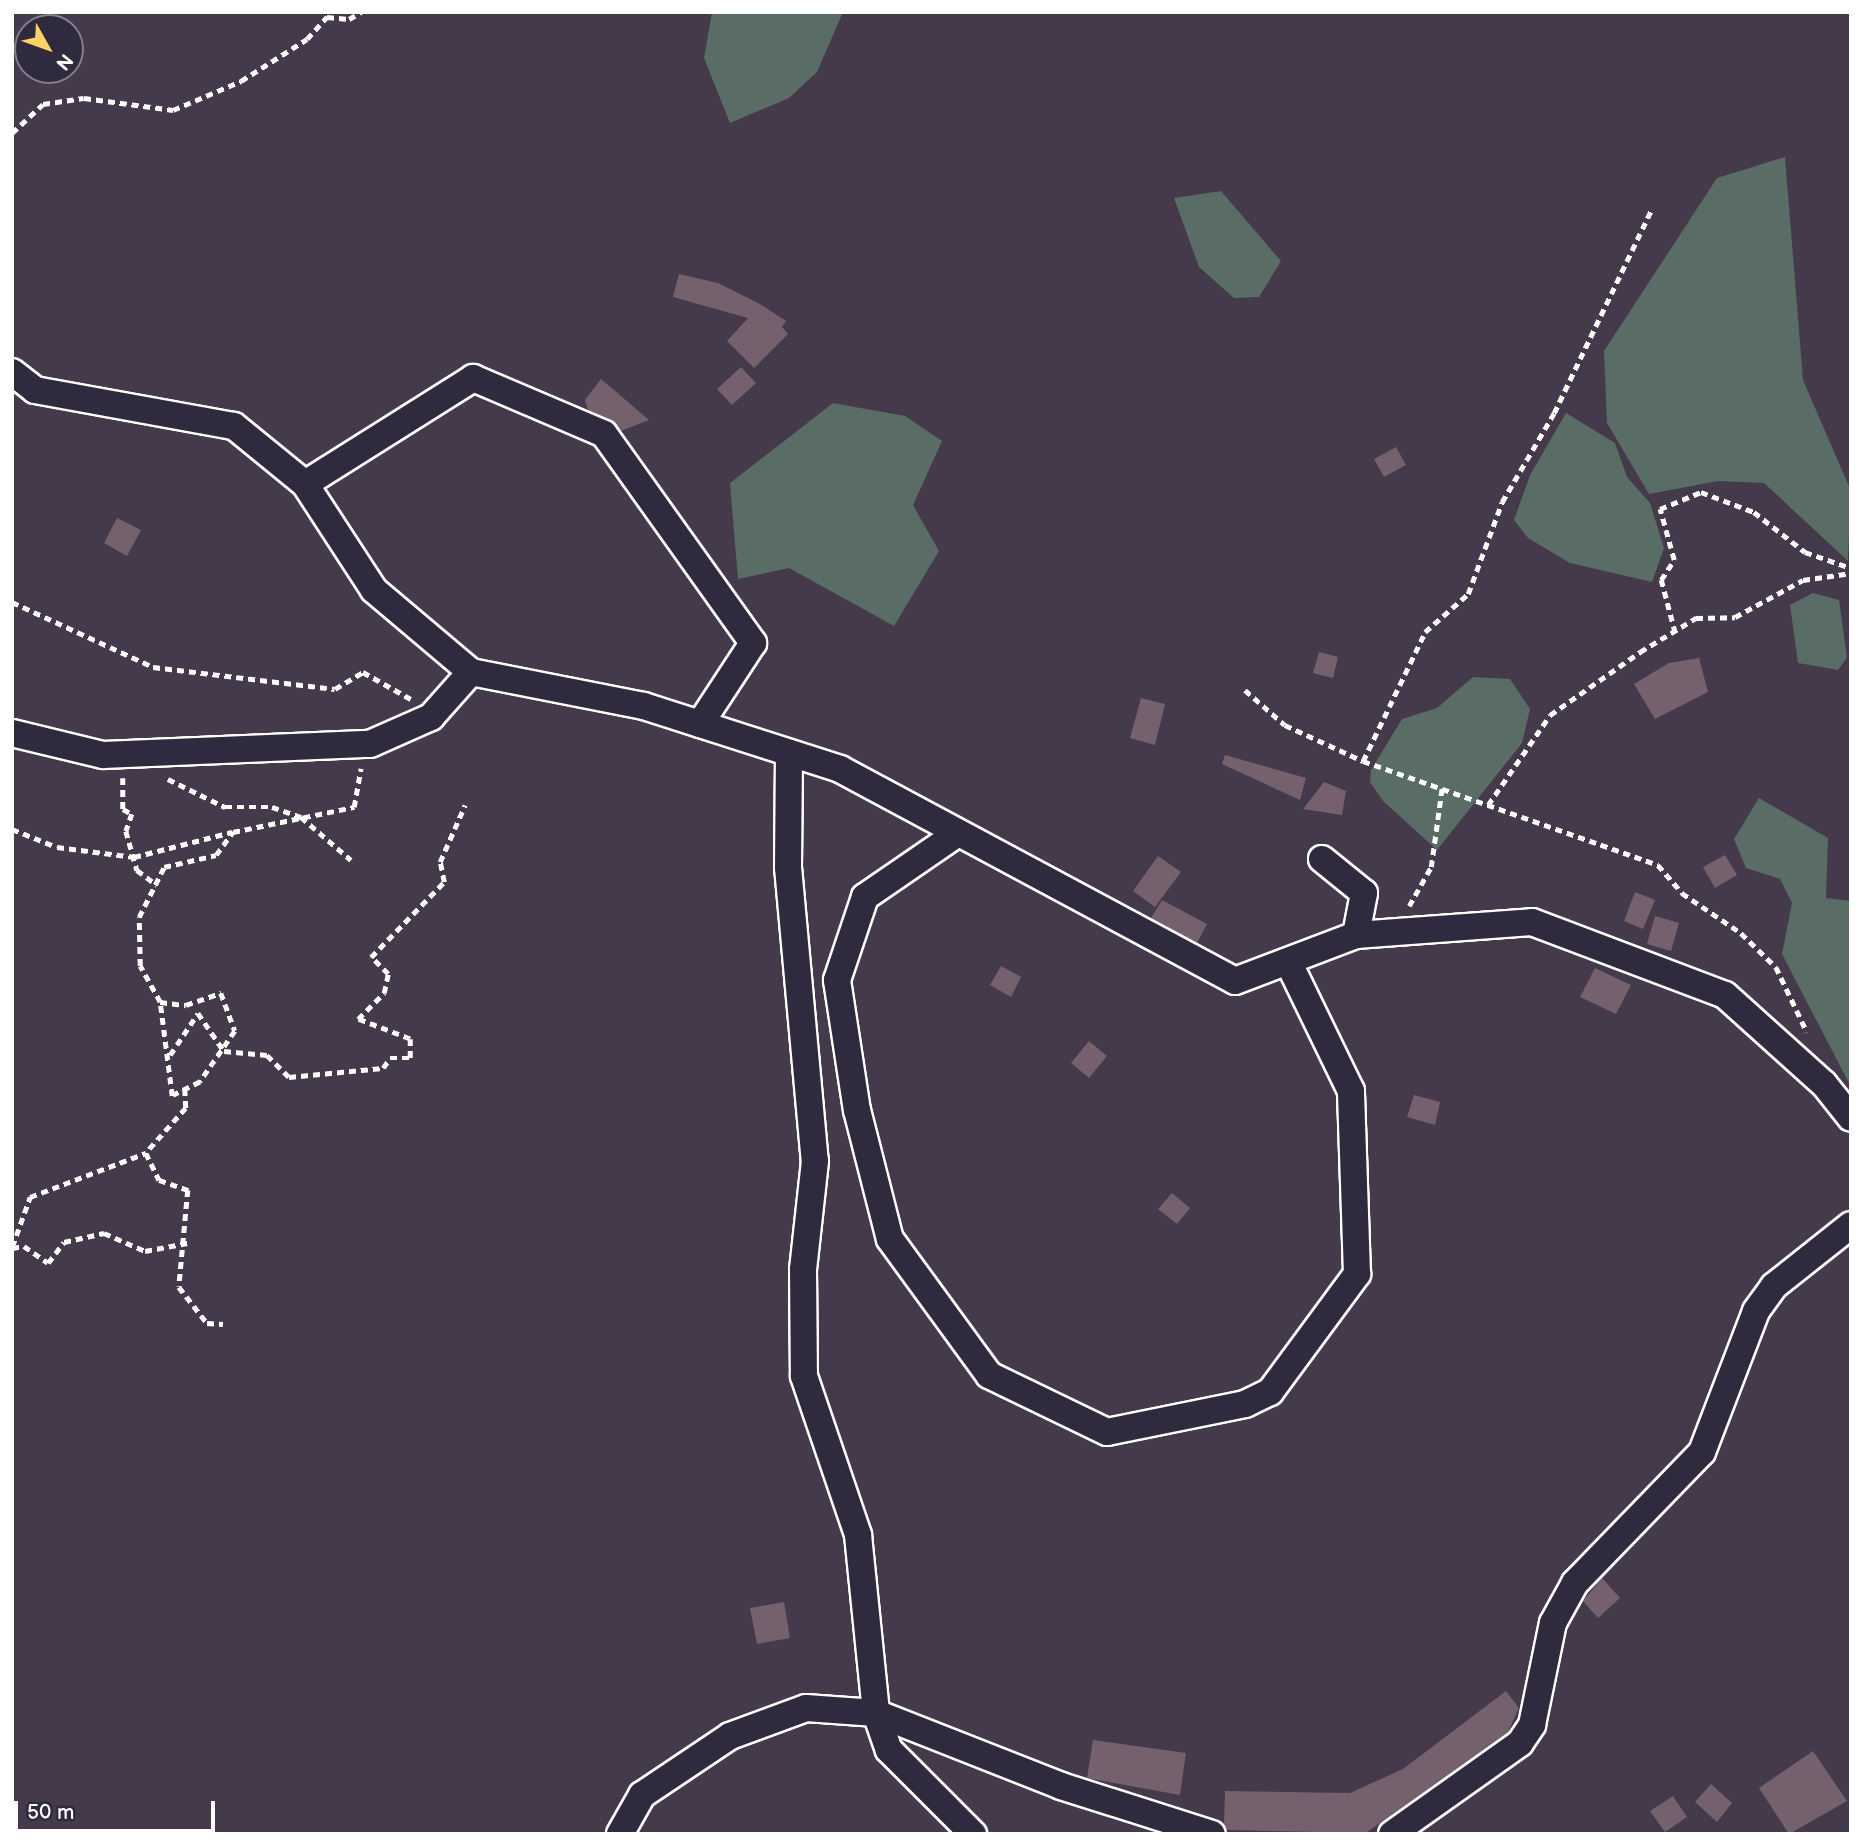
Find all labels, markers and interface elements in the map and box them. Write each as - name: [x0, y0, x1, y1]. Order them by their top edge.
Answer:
- north arrow: [14, 14, 84, 84]
- text: N: [51, 49, 77, 74]
- scale bar: [18, 1786, 219, 1830]
- text: 50 m: [27, 1800, 74, 1825]

